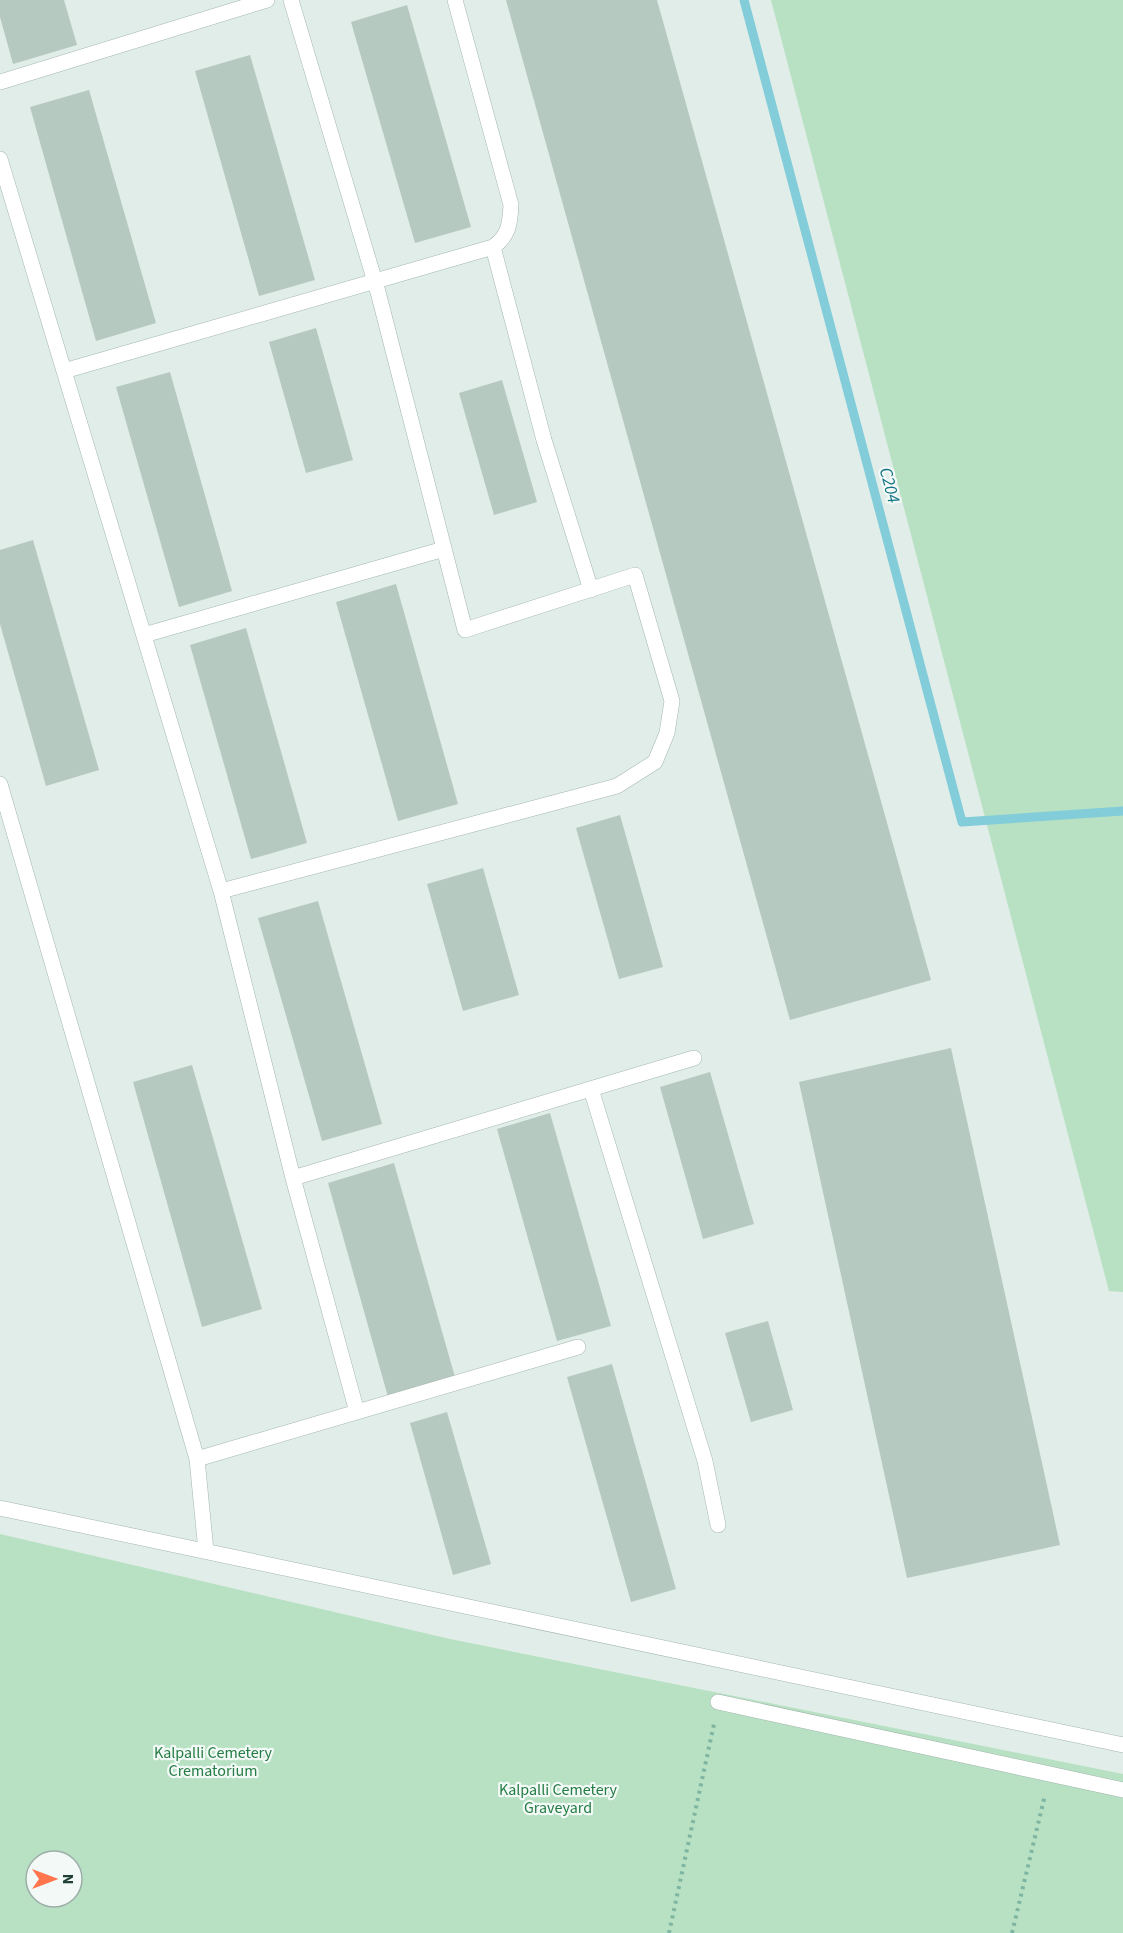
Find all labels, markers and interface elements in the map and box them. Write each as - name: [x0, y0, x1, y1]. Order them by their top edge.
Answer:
- water label: C204: [873, 465, 906, 506]
- park label: Kalpalli Cemetery Crematorium: [154, 1742, 273, 1782]
- park label: Kalpalli Cemetery Graveyard: [499, 1779, 618, 1819]
- north arrow: [24, 1849, 84, 1909]
- text: N: [57, 1874, 79, 1884]

